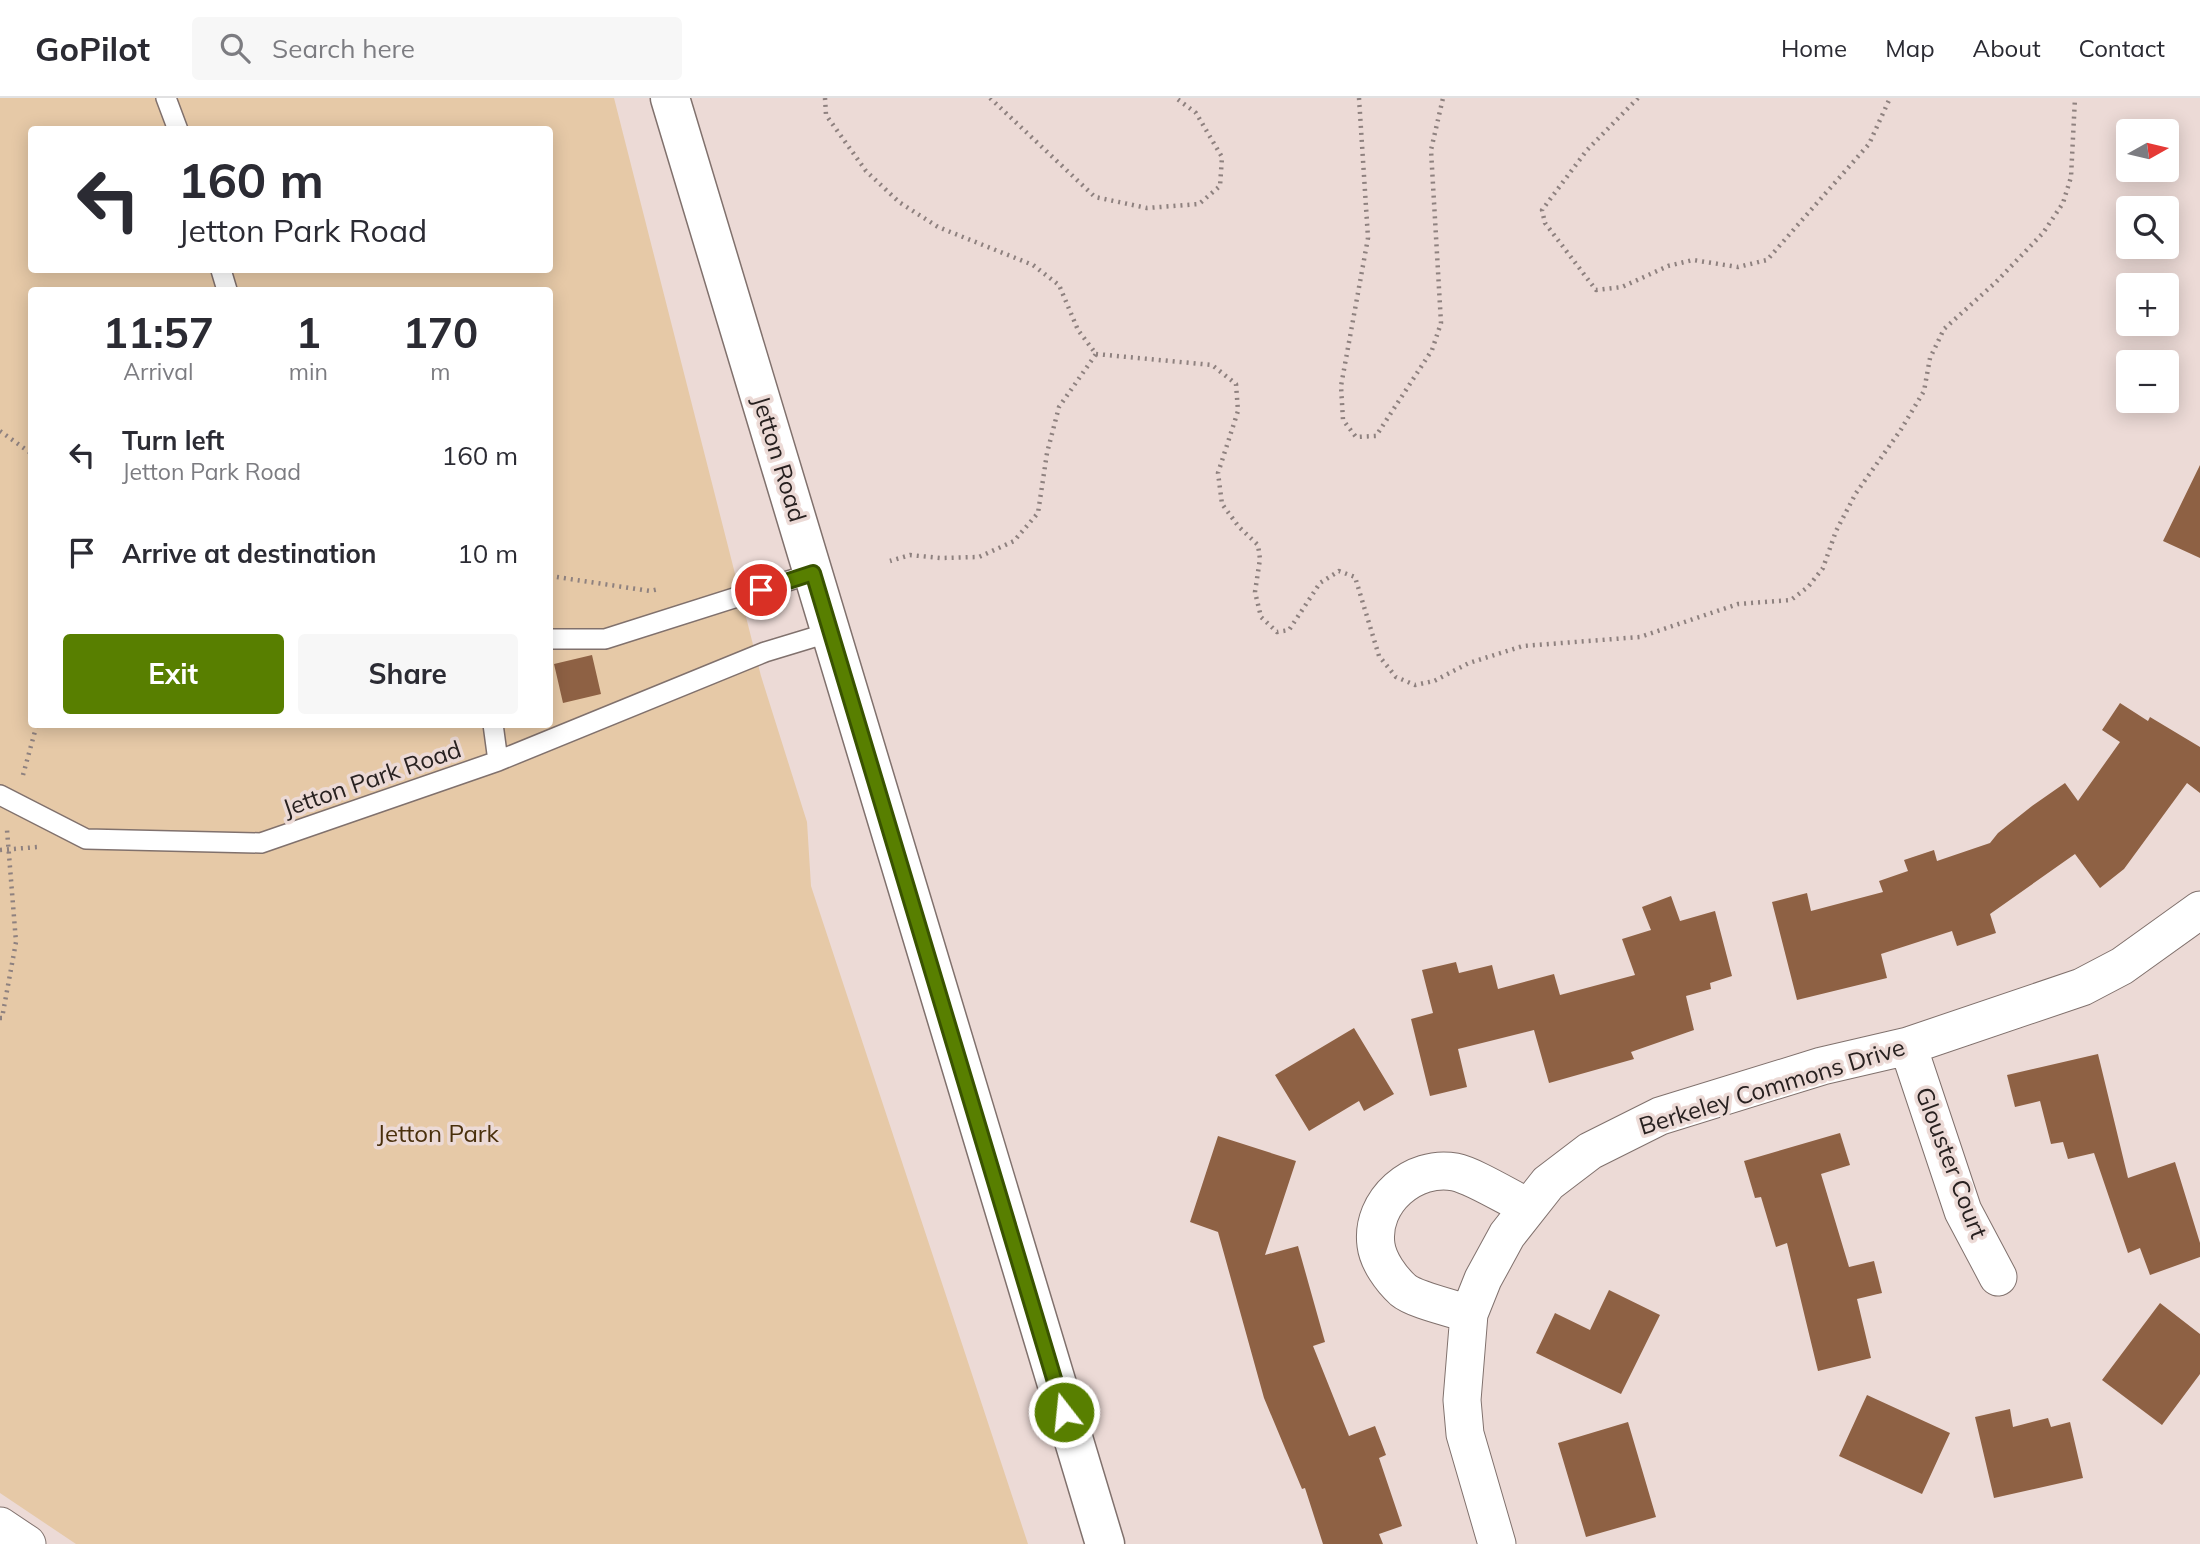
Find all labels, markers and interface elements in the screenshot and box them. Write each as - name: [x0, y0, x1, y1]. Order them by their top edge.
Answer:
- search box: [192, 17, 682, 80]
- text: GoPilot: [35, 28, 150, 69]
- icon: search: [216, 29, 254, 67]
- text: Search here: [272, 32, 415, 65]
- text: Home: [1781, 33, 1847, 63]
- text: Map: [1885, 33, 1935, 63]
- text: About: [1973, 33, 2041, 63]
- text: Contact: [2079, 33, 2165, 63]
- north arrow: [2116, 119, 2179, 182]
- map controls: [2116, 119, 2179, 413]
- text: 160 m: [178, 149, 324, 210]
- icon: left: [63, 154, 154, 245]
- button: search: [2116, 196, 2179, 259]
- text: Jetton Park Road: [178, 210, 427, 250]
- button: +: [2116, 273, 2179, 336]
- text: 11:57: [103, 306, 214, 359]
- text: 1: [296, 306, 321, 359]
- text: 170: [403, 306, 478, 359]
- button: −: [2116, 350, 2179, 413]
- text: Arrival: [123, 357, 194, 386]
- text: min: [289, 357, 328, 386]
- text: m: [430, 357, 451, 386]
- street label: Jetton Road: [747, 392, 813, 525]
- text: Turn left: [122, 424, 224, 457]
- icon: left: [63, 436, 101, 474]
- text: 160 m: [442, 439, 518, 472]
- text: Jetton Park Road: [122, 457, 301, 486]
- icon: arrive: [63, 534, 101, 572]
- text: Arrive at destination: [122, 537, 377, 570]
- text: 10 m: [457, 537, 518, 570]
- pin: [731, 560, 791, 620]
- icon: arrive: [742, 571, 780, 609]
- button: Exit: [63, 634, 284, 714]
- button: Share: [298, 634, 518, 714]
- street label: Jetton Park Road: [278, 733, 465, 823]
- street label: Berkeley Commons Drive: [1635, 1031, 1908, 1141]
- street label: Glouster Court: [1909, 1083, 1995, 1243]
- park label: Jetton Park: [377, 1118, 500, 1148]
- position arrow: [1027, 1375, 1101, 1449]

